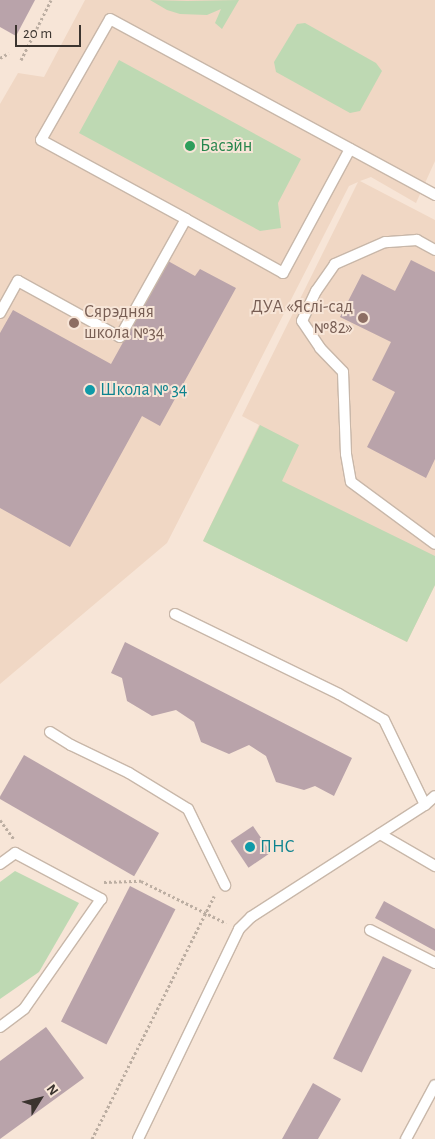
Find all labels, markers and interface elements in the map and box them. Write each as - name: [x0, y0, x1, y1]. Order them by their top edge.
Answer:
- scale bar: [18, 15, 84, 47]
- text: 20 m: [23, 26, 52, 41]
- place label: Басэйн: [200, 135, 252, 157]
- marker: Басэйн: [184, 140, 196, 152]
- place label: ДУА «Яслі-сад №82»: [251, 297, 353, 340]
- place label: Сярэдняя школа №34: [84, 302, 164, 344]
- marker: ДУА «Яслі-сад №82»: [357, 312, 369, 324]
- marker: Сярэдняя школа №34: [68, 317, 80, 329]
- place label: Школа № 34: [100, 379, 187, 401]
- marker: Школа № 34: [84, 384, 96, 396]
- place label: ПНС: [260, 836, 295, 858]
- marker: ПНС: [244, 841, 256, 853]
- north arrow: [15, 1074, 65, 1124]
- text: N: [44, 1082, 61, 1098]

